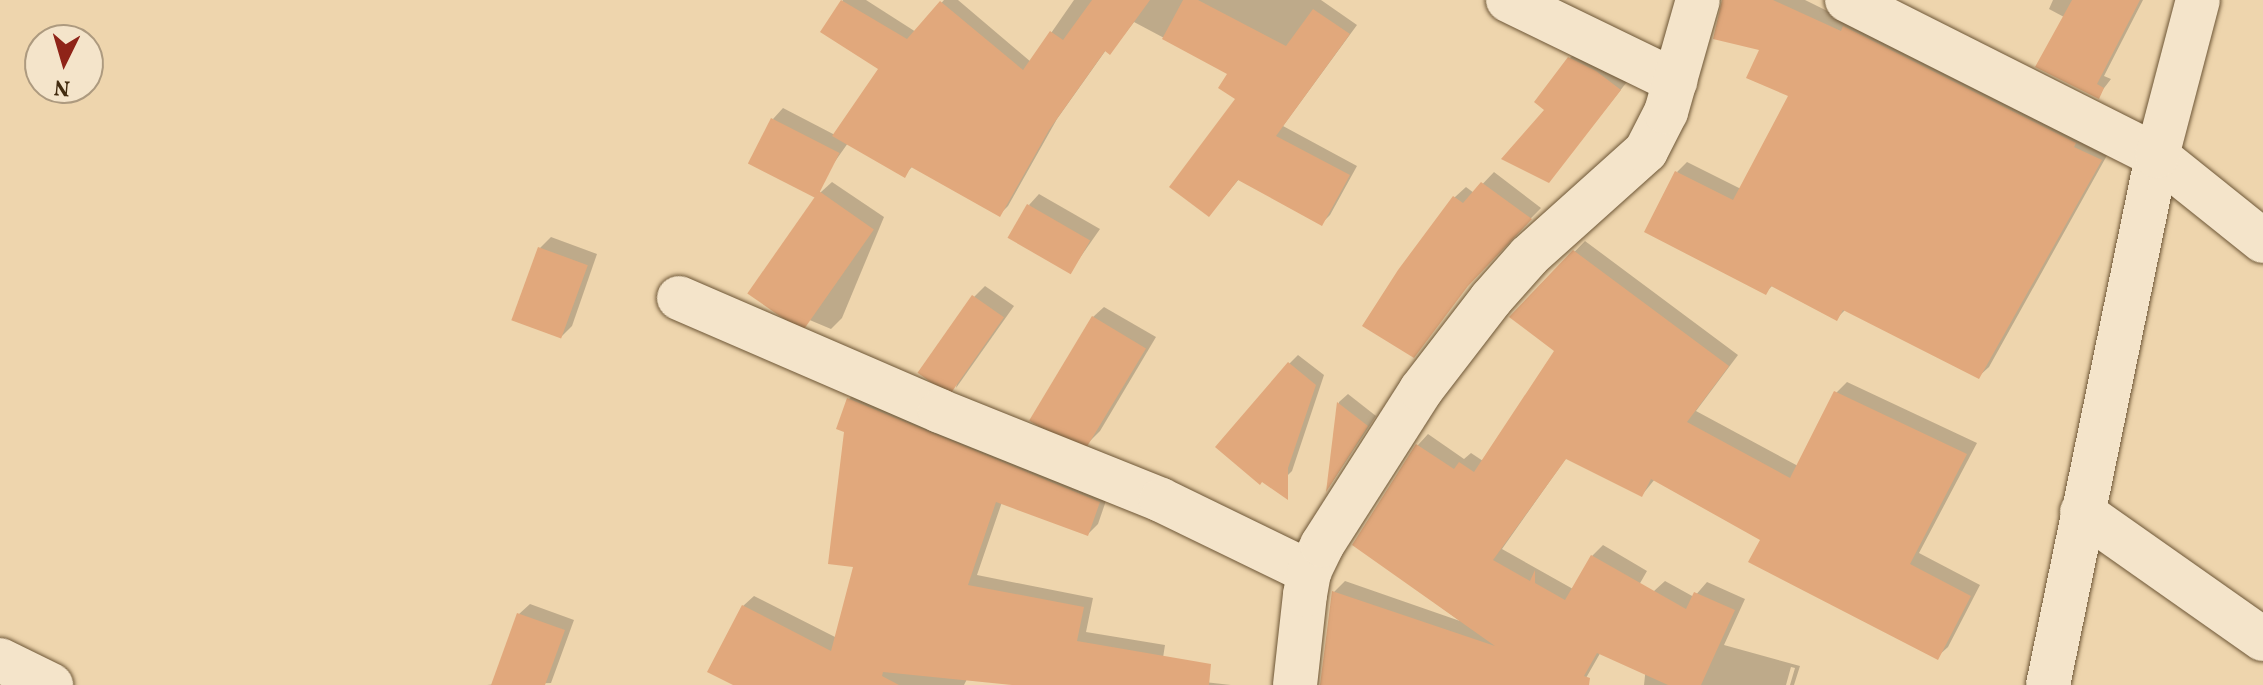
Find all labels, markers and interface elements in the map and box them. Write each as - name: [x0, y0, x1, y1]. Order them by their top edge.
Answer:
- north arrow: [24, 24, 104, 104]
- text: N: [53, 70, 71, 103]

